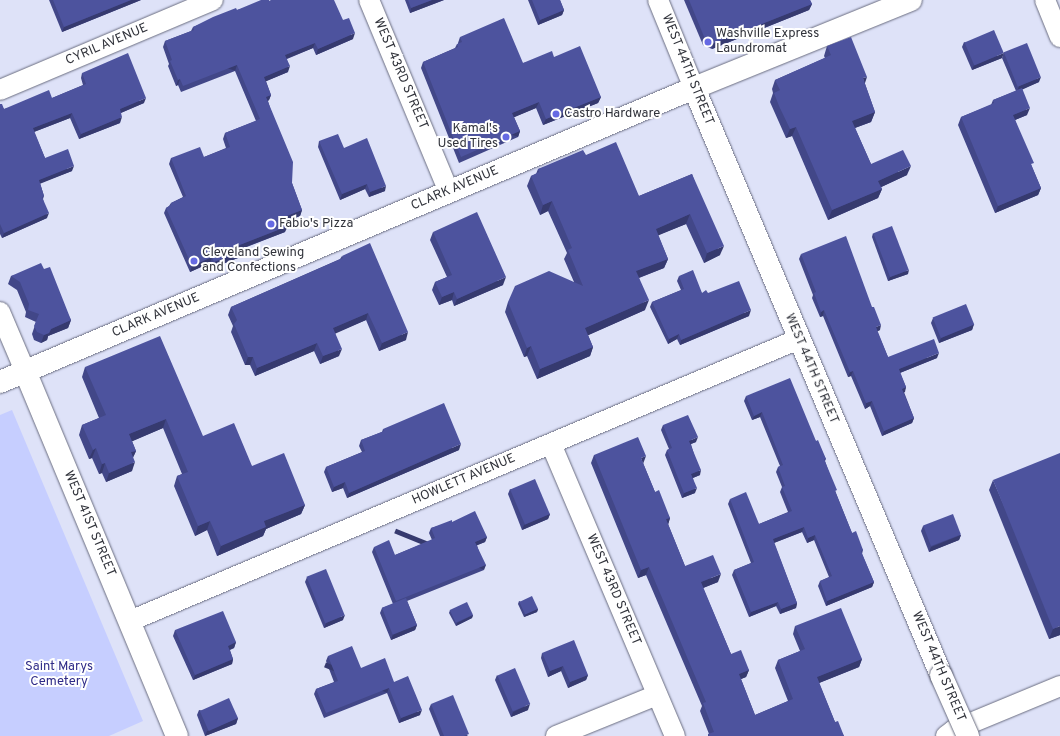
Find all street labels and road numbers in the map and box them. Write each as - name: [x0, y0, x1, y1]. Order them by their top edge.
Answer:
- street label: WEST 44TH STREET: [658, 12, 716, 128]
- street label: WEST 43RD STREET: [369, 16, 431, 132]
- street label: CYRIL AVENUE: [63, 21, 151, 69]
- street label: CLARK AVENUE: [409, 163, 501, 215]
- street label: CLARK AVENUE: [110, 290, 202, 342]
- street label: WEST 44TH STREET: [781, 311, 841, 427]
- street label: HOWLETT AVENUE: [409, 451, 519, 509]
- street label: WEST 41ST STREET: [59, 468, 119, 580]
- street label: WEST 43RD STREET: [582, 532, 644, 648]
- street label: WEST 44TH STREET: [908, 609, 968, 725]

